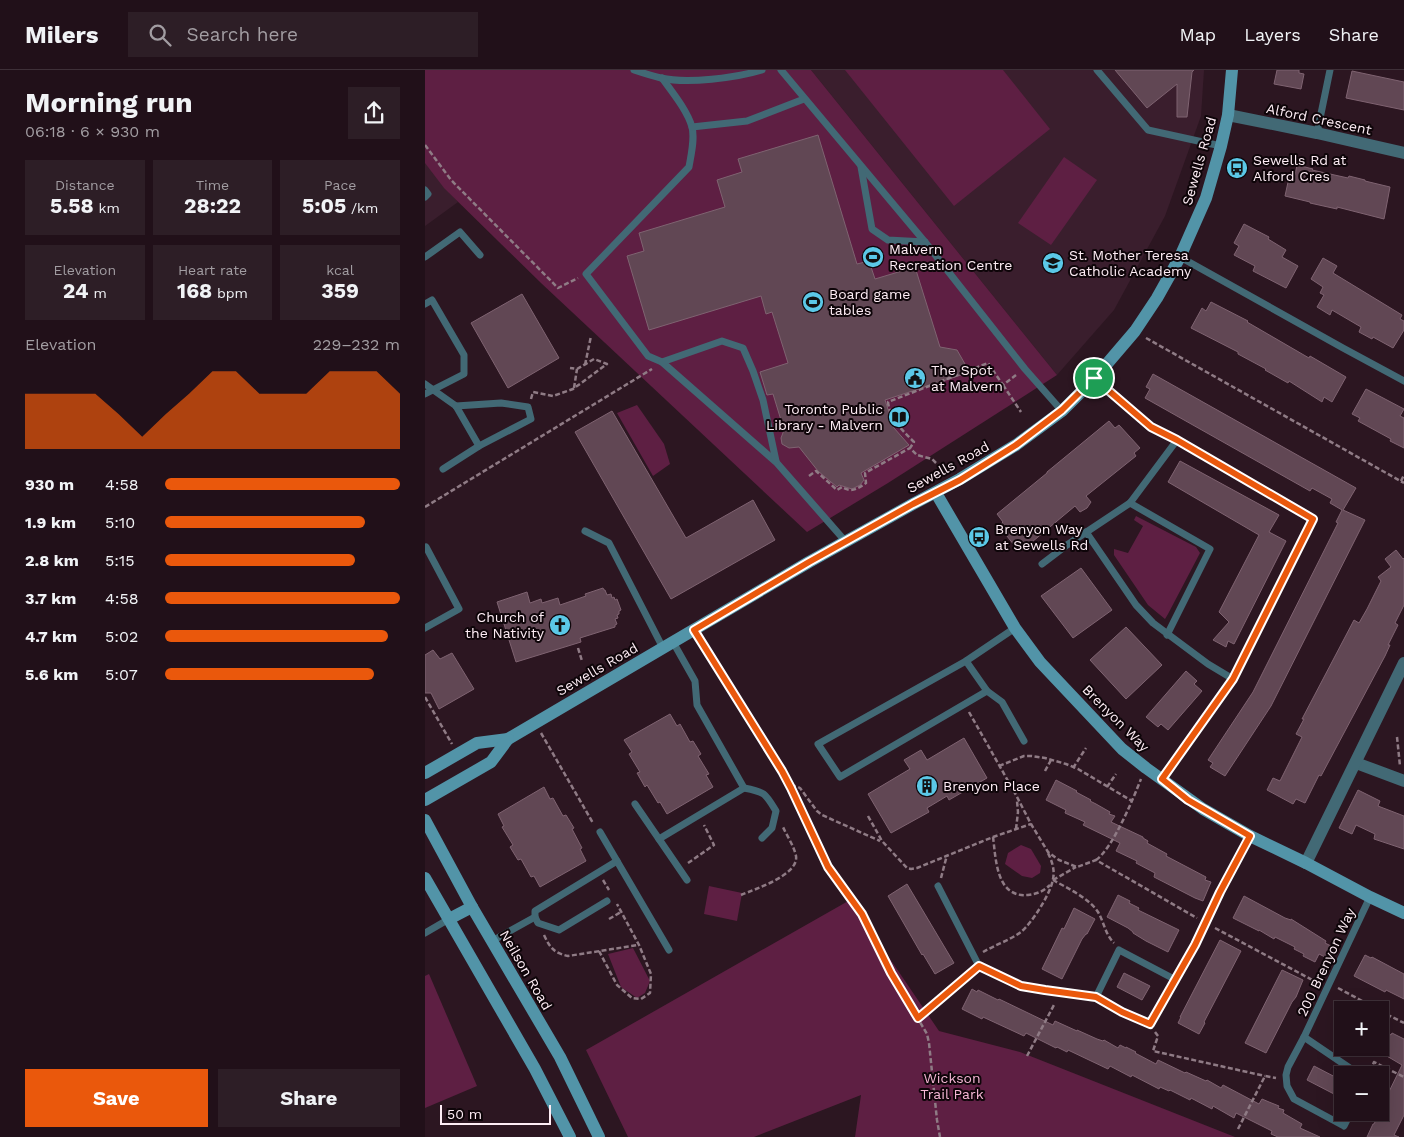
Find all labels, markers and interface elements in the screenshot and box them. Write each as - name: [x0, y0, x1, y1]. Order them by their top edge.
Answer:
- search box: [128, 12, 478, 57]
- text: Milers: [25, 21, 98, 49]
- icon: search: [146, 21, 174, 49]
- text: Search here: [186, 23, 298, 46]
- text: Map: [1179, 24, 1216, 45]
- text: Layers: [1244, 24, 1301, 45]
- text: Share: [1329, 24, 1379, 45]
- text: Morning run: [25, 86, 193, 119]
- button: share: [348, 87, 400, 139]
- street label: Alford Crescent: [1265, 100, 1373, 138]
- street label: Sewells Road: [1179, 115, 1219, 207]
- text: 06:18 · 6 × 930 m: [25, 122, 160, 141]
- place label: Sewells Rd at Alford Cres: [1253, 152, 1346, 184]
- bus stop icon: Sewells Rd at Alford Cres: [1225, 156, 1249, 180]
- text: Distance: [55, 177, 115, 193]
- text: Time: [196, 177, 229, 193]
- text: Pace: [324, 177, 356, 193]
- text: 5.58: [50, 193, 94, 218]
- text: 28:22: [184, 193, 241, 218]
- text: 5:05: [302, 193, 346, 218]
- text: km: [94, 200, 120, 216]
- text: /km: [346, 200, 378, 216]
- place label: Malvern Recreation Centre: [889, 241, 1012, 273]
- sports icon: Malvern Recreation Centre: [861, 245, 885, 269]
- place label: St. Mother Teresa Catholic Academy: [1069, 247, 1192, 279]
- school or university icon: St. Mother Teresa Catholic Academy: [1041, 251, 1065, 275]
- text: Elevation: [54, 262, 116, 278]
- text: Heart rate: [178, 262, 247, 278]
- text: kcal: [326, 262, 354, 278]
- text: 24: [63, 278, 89, 303]
- text: 168: [177, 278, 212, 303]
- text: 359: [321, 278, 359, 303]
- text: m: [89, 285, 107, 301]
- text: bpm: [212, 285, 248, 301]
- place label: Board game tables: [829, 286, 910, 318]
- sports icon: Board game tables: [801, 290, 825, 314]
- text: Elevation: [25, 335, 96, 354]
- text: 229–232 m: [313, 335, 400, 354]
- pin: [1073, 357, 1115, 399]
- place label: The Spot at Malvern: [931, 362, 1003, 394]
- icon: arrive: [1080, 364, 1108, 392]
- public building icon: The Spot at Malvern: [903, 366, 927, 390]
- place label: Toronto Public Library - Malvern: [766, 401, 883, 433]
- library icon: Toronto Public Library - Malvern: [887, 405, 911, 429]
- street label: Sewells Road: [904, 438, 992, 496]
- text: 930 m: [25, 475, 74, 494]
- text: 4:58: [105, 475, 139, 494]
- text: 1.9 km: [25, 513, 76, 532]
- text: 5:10: [105, 513, 135, 532]
- place label: Brenyon Way at Sewells Rd: [995, 521, 1088, 553]
- bus stop icon: Brenyon Way at Sewells Rd: [967, 525, 991, 549]
- text: 2.8 km: [25, 551, 79, 570]
- text: 5:15: [105, 551, 135, 570]
- text: 3.7 km: [25, 589, 76, 608]
- text: 4:58: [105, 589, 139, 608]
- place label: Church of the Nativity: [465, 609, 545, 641]
- church icon: Church of the Nativity: [548, 613, 572, 637]
- text: 4.7 km: [25, 627, 77, 646]
- text: 5:02: [105, 627, 138, 646]
- street label: Sewells Road: [553, 639, 641, 699]
- text: 5.6 km: [25, 665, 78, 684]
- text: 5:07: [105, 665, 138, 684]
- street label: Brenyon Way: [1079, 681, 1153, 755]
- building icon: Brenyon Place: [915, 774, 939, 798]
- place label: Brenyon Place: [943, 778, 1040, 794]
- street label: 200 Brenyon Way: [1294, 904, 1358, 1019]
- street label: Neilson Road: [497, 927, 555, 1013]
- map controls: [1334, 1001, 1389, 1121]
- button: +: [1334, 1001, 1389, 1056]
- button: −: [1334, 1066, 1389, 1121]
- button: Save: [25, 1069, 208, 1127]
- button: Share: [218, 1069, 400, 1127]
- park label: Wickson Trail Park: [920, 1070, 984, 1102]
- scale bar: [440, 1102, 551, 1125]
- text: 50 m: [447, 1106, 482, 1122]

